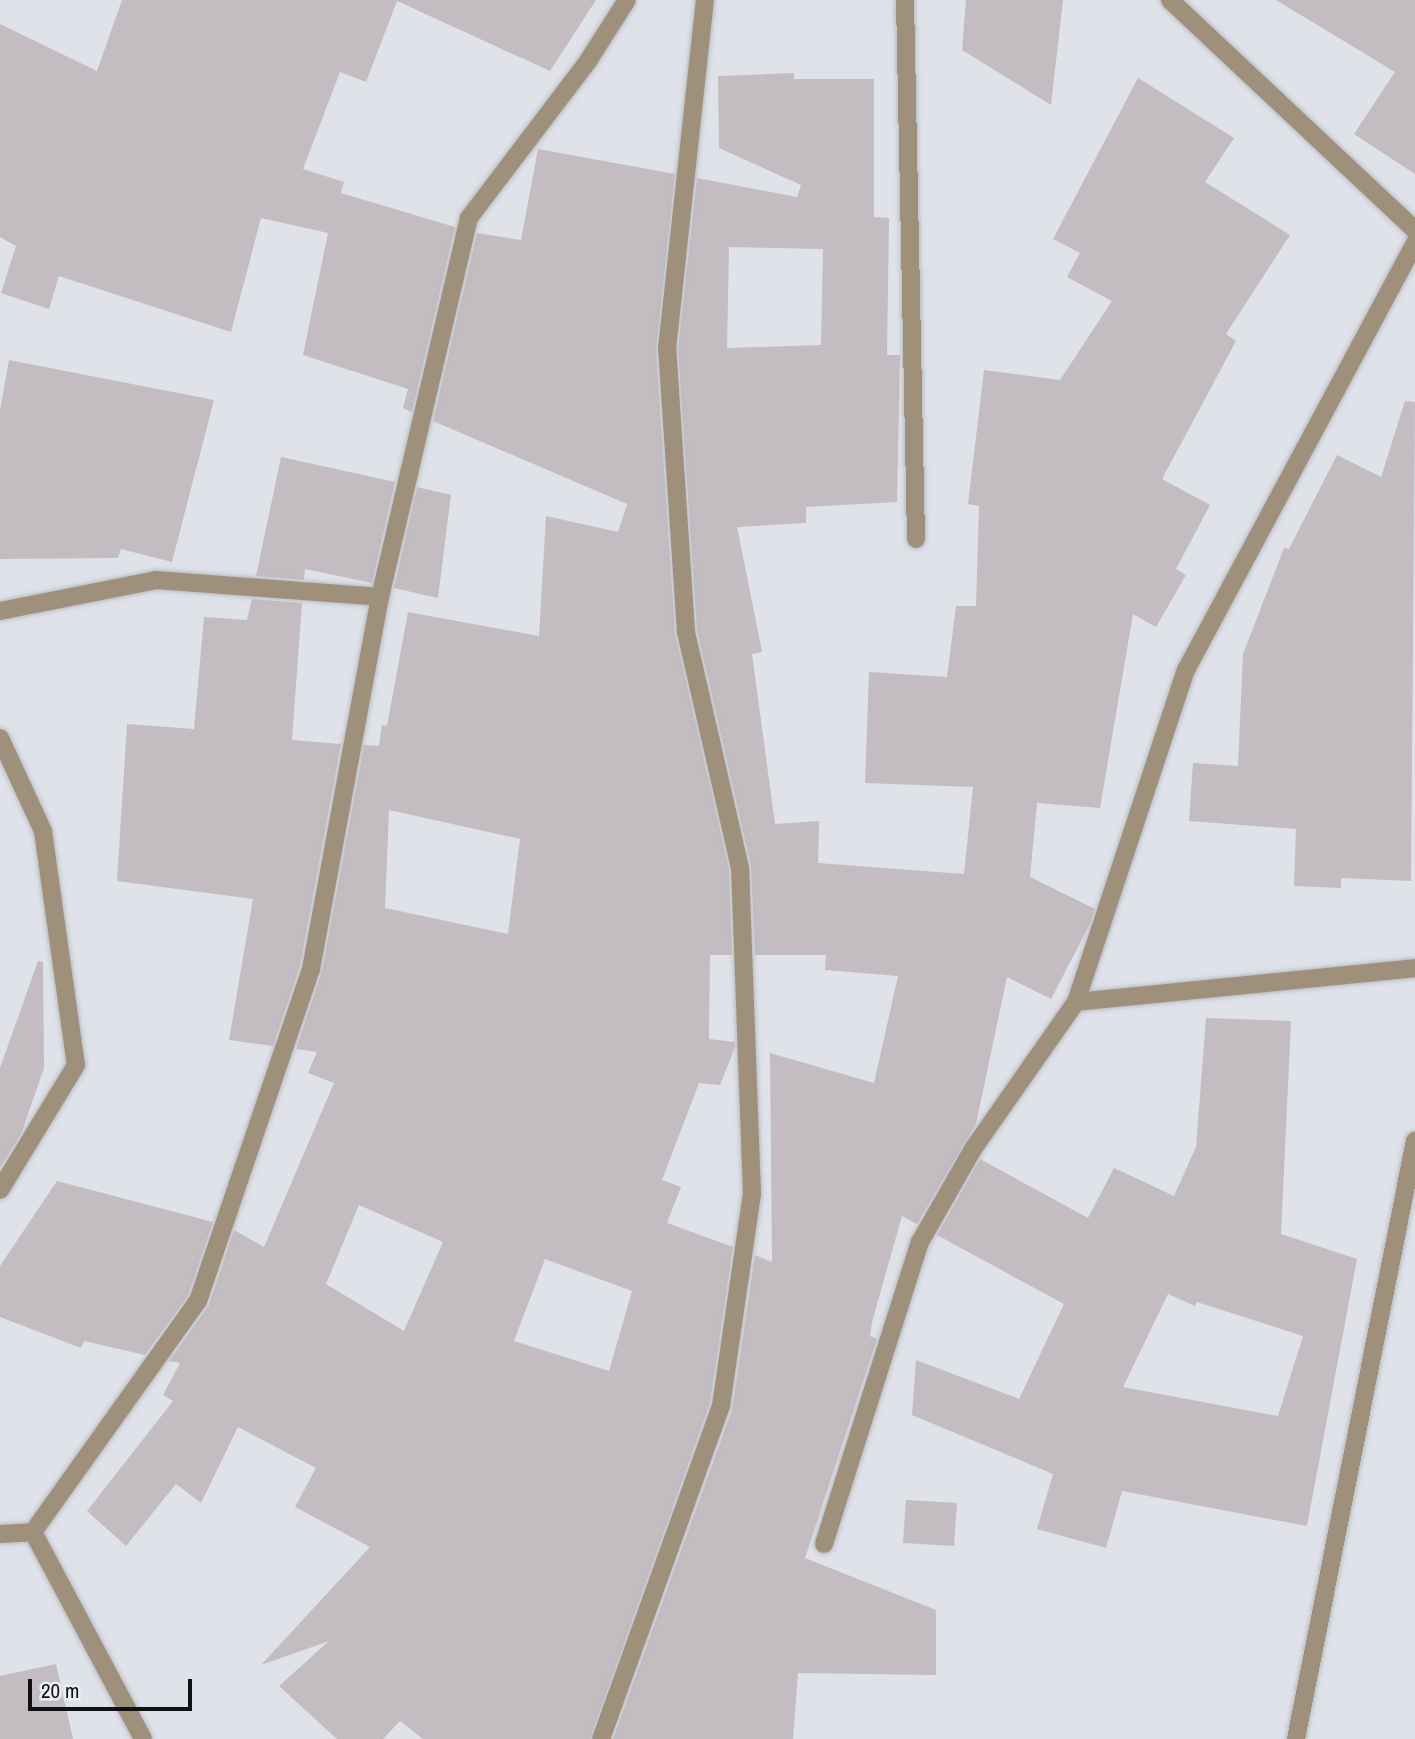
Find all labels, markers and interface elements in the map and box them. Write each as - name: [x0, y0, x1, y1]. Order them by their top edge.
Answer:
- scale bar: [32, 1666, 196, 1710]
- text: 20 m: [41, 1676, 79, 1705]

